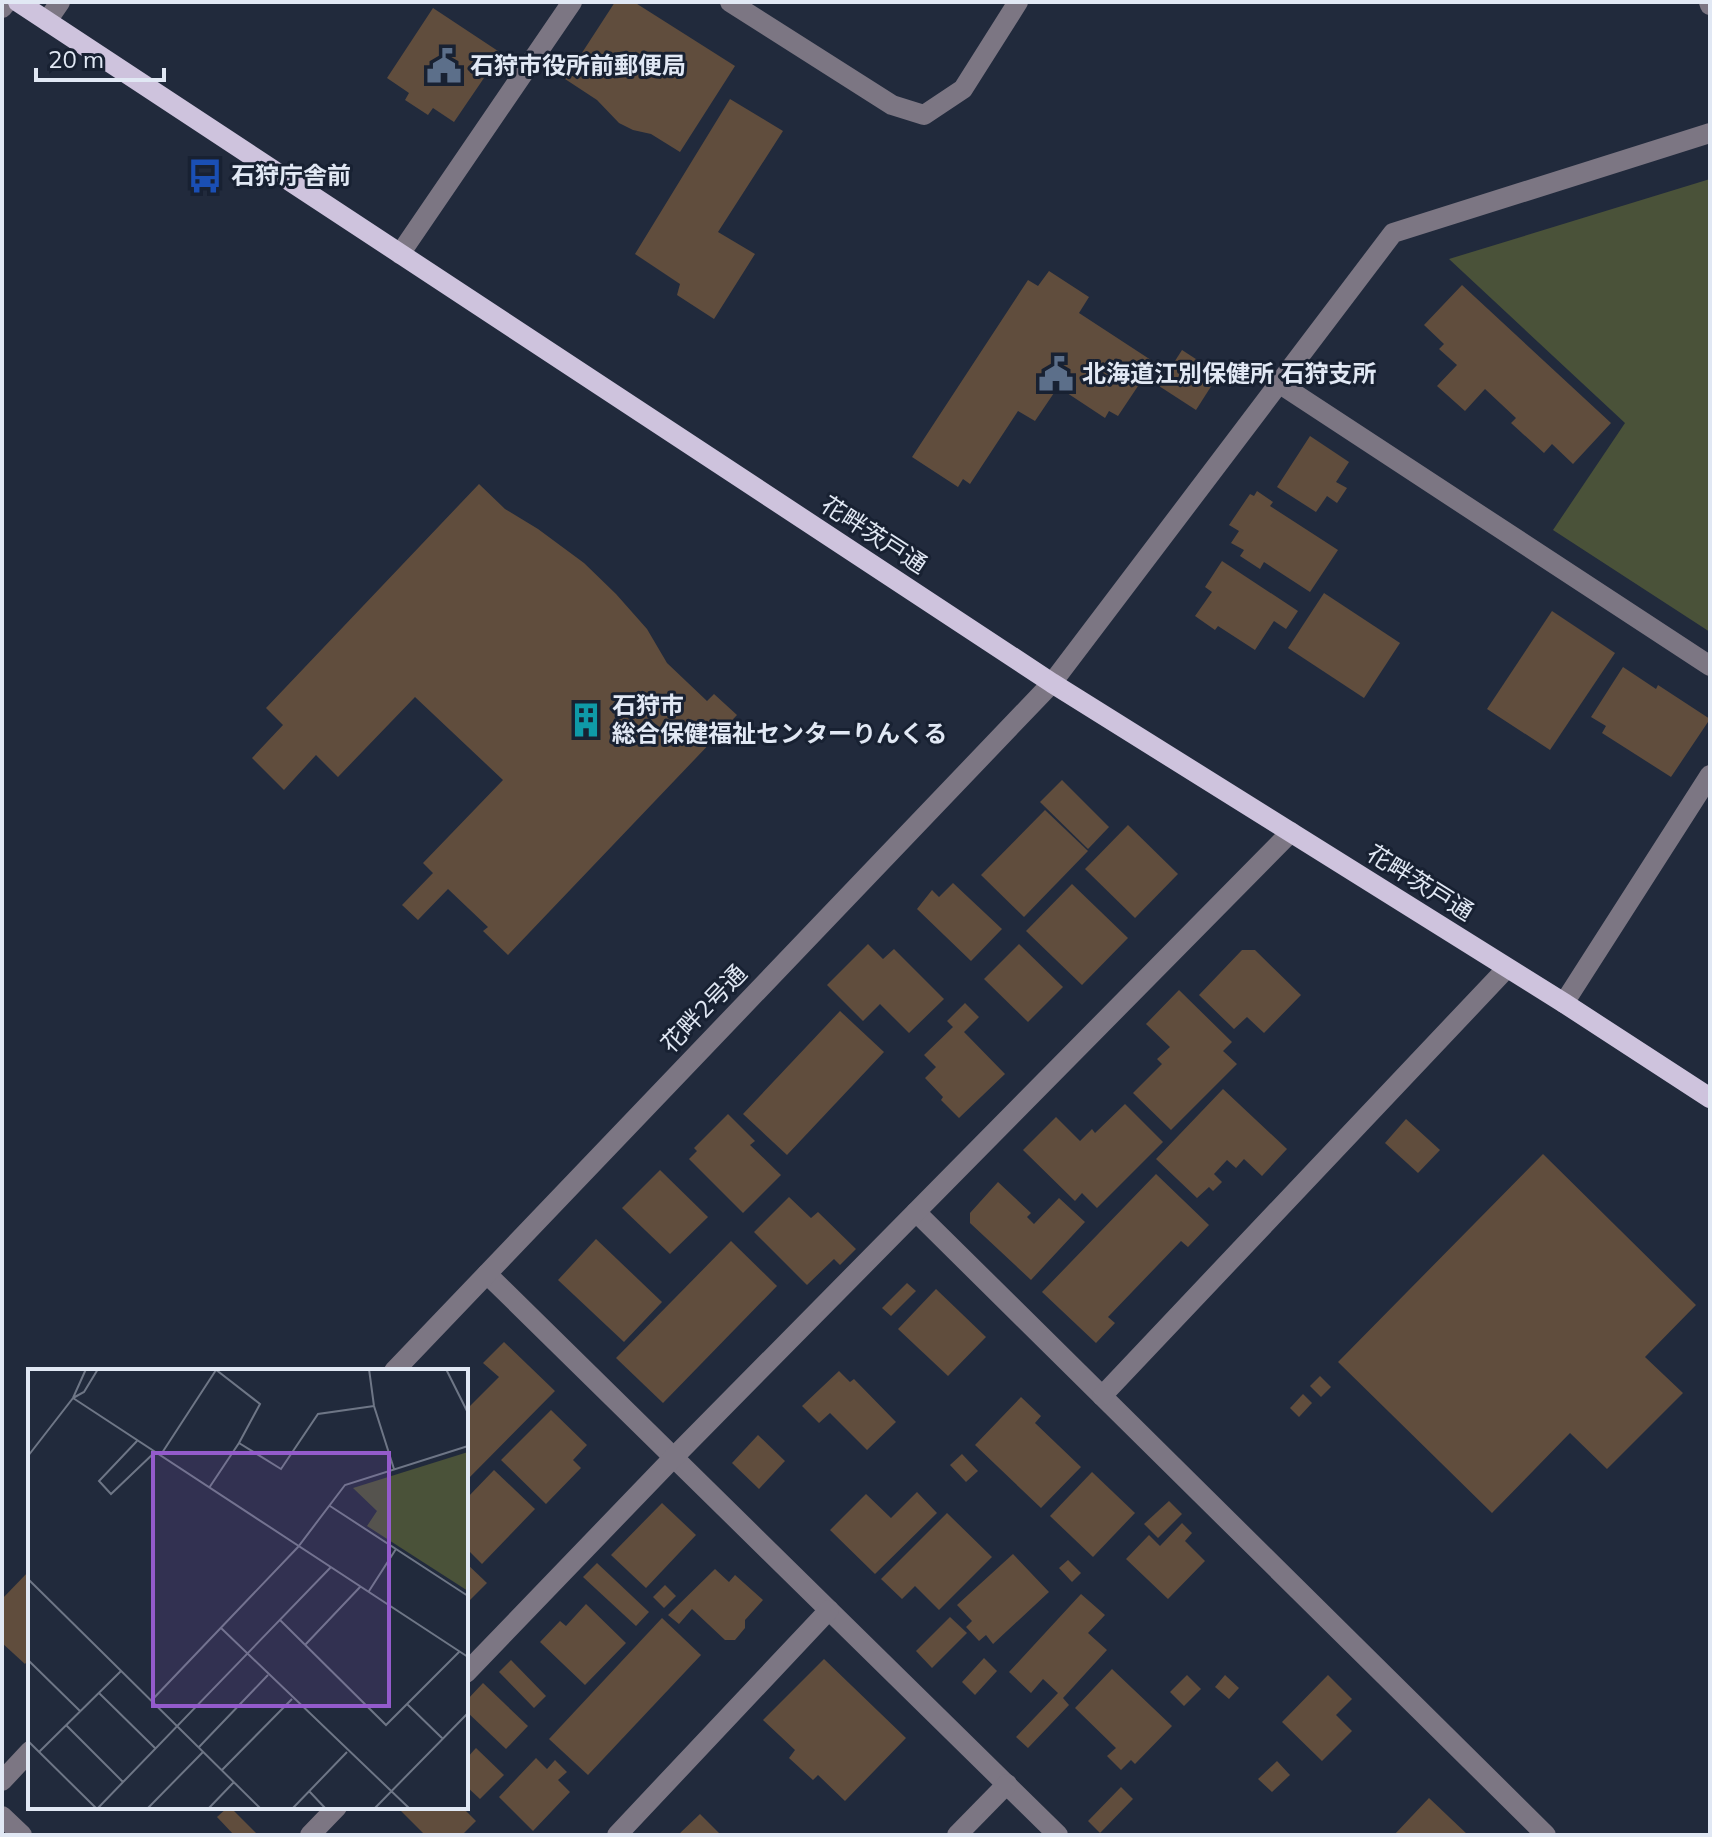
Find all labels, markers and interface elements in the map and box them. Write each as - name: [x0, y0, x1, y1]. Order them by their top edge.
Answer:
- scale bar: [36, 32, 164, 82]
- text: 20 m: [48, 44, 104, 74]
- public building icon: 石狩市役所前郵便局: [425, 47, 463, 85]
- place label: 石狩市役所前郵便局: [470, 50, 686, 80]
- bus stop icon: 石狩庁舎前: [186, 157, 224, 195]
- place label: 石狩庁舎前: [231, 160, 351, 190]
- public building icon: 北海道江別保健所 石狩支所: [1037, 355, 1075, 393]
- place label: 北海道江別保健所 石狩支所: [1082, 358, 1377, 388]
- street label: 花畔茨戸通: [816, 489, 933, 579]
- place label: 石狩市 総合保健福祉センターりんくる: [612, 690, 948, 748]
- building icon: 石狩市 総合保健福祉センターりんくる: [567, 701, 605, 739]
- street label: 花畔茨戸通: [1362, 838, 1479, 927]
- street label: 花畔2号通: [654, 958, 752, 1058]
- inset map: [28, 1369, 468, 1809]

